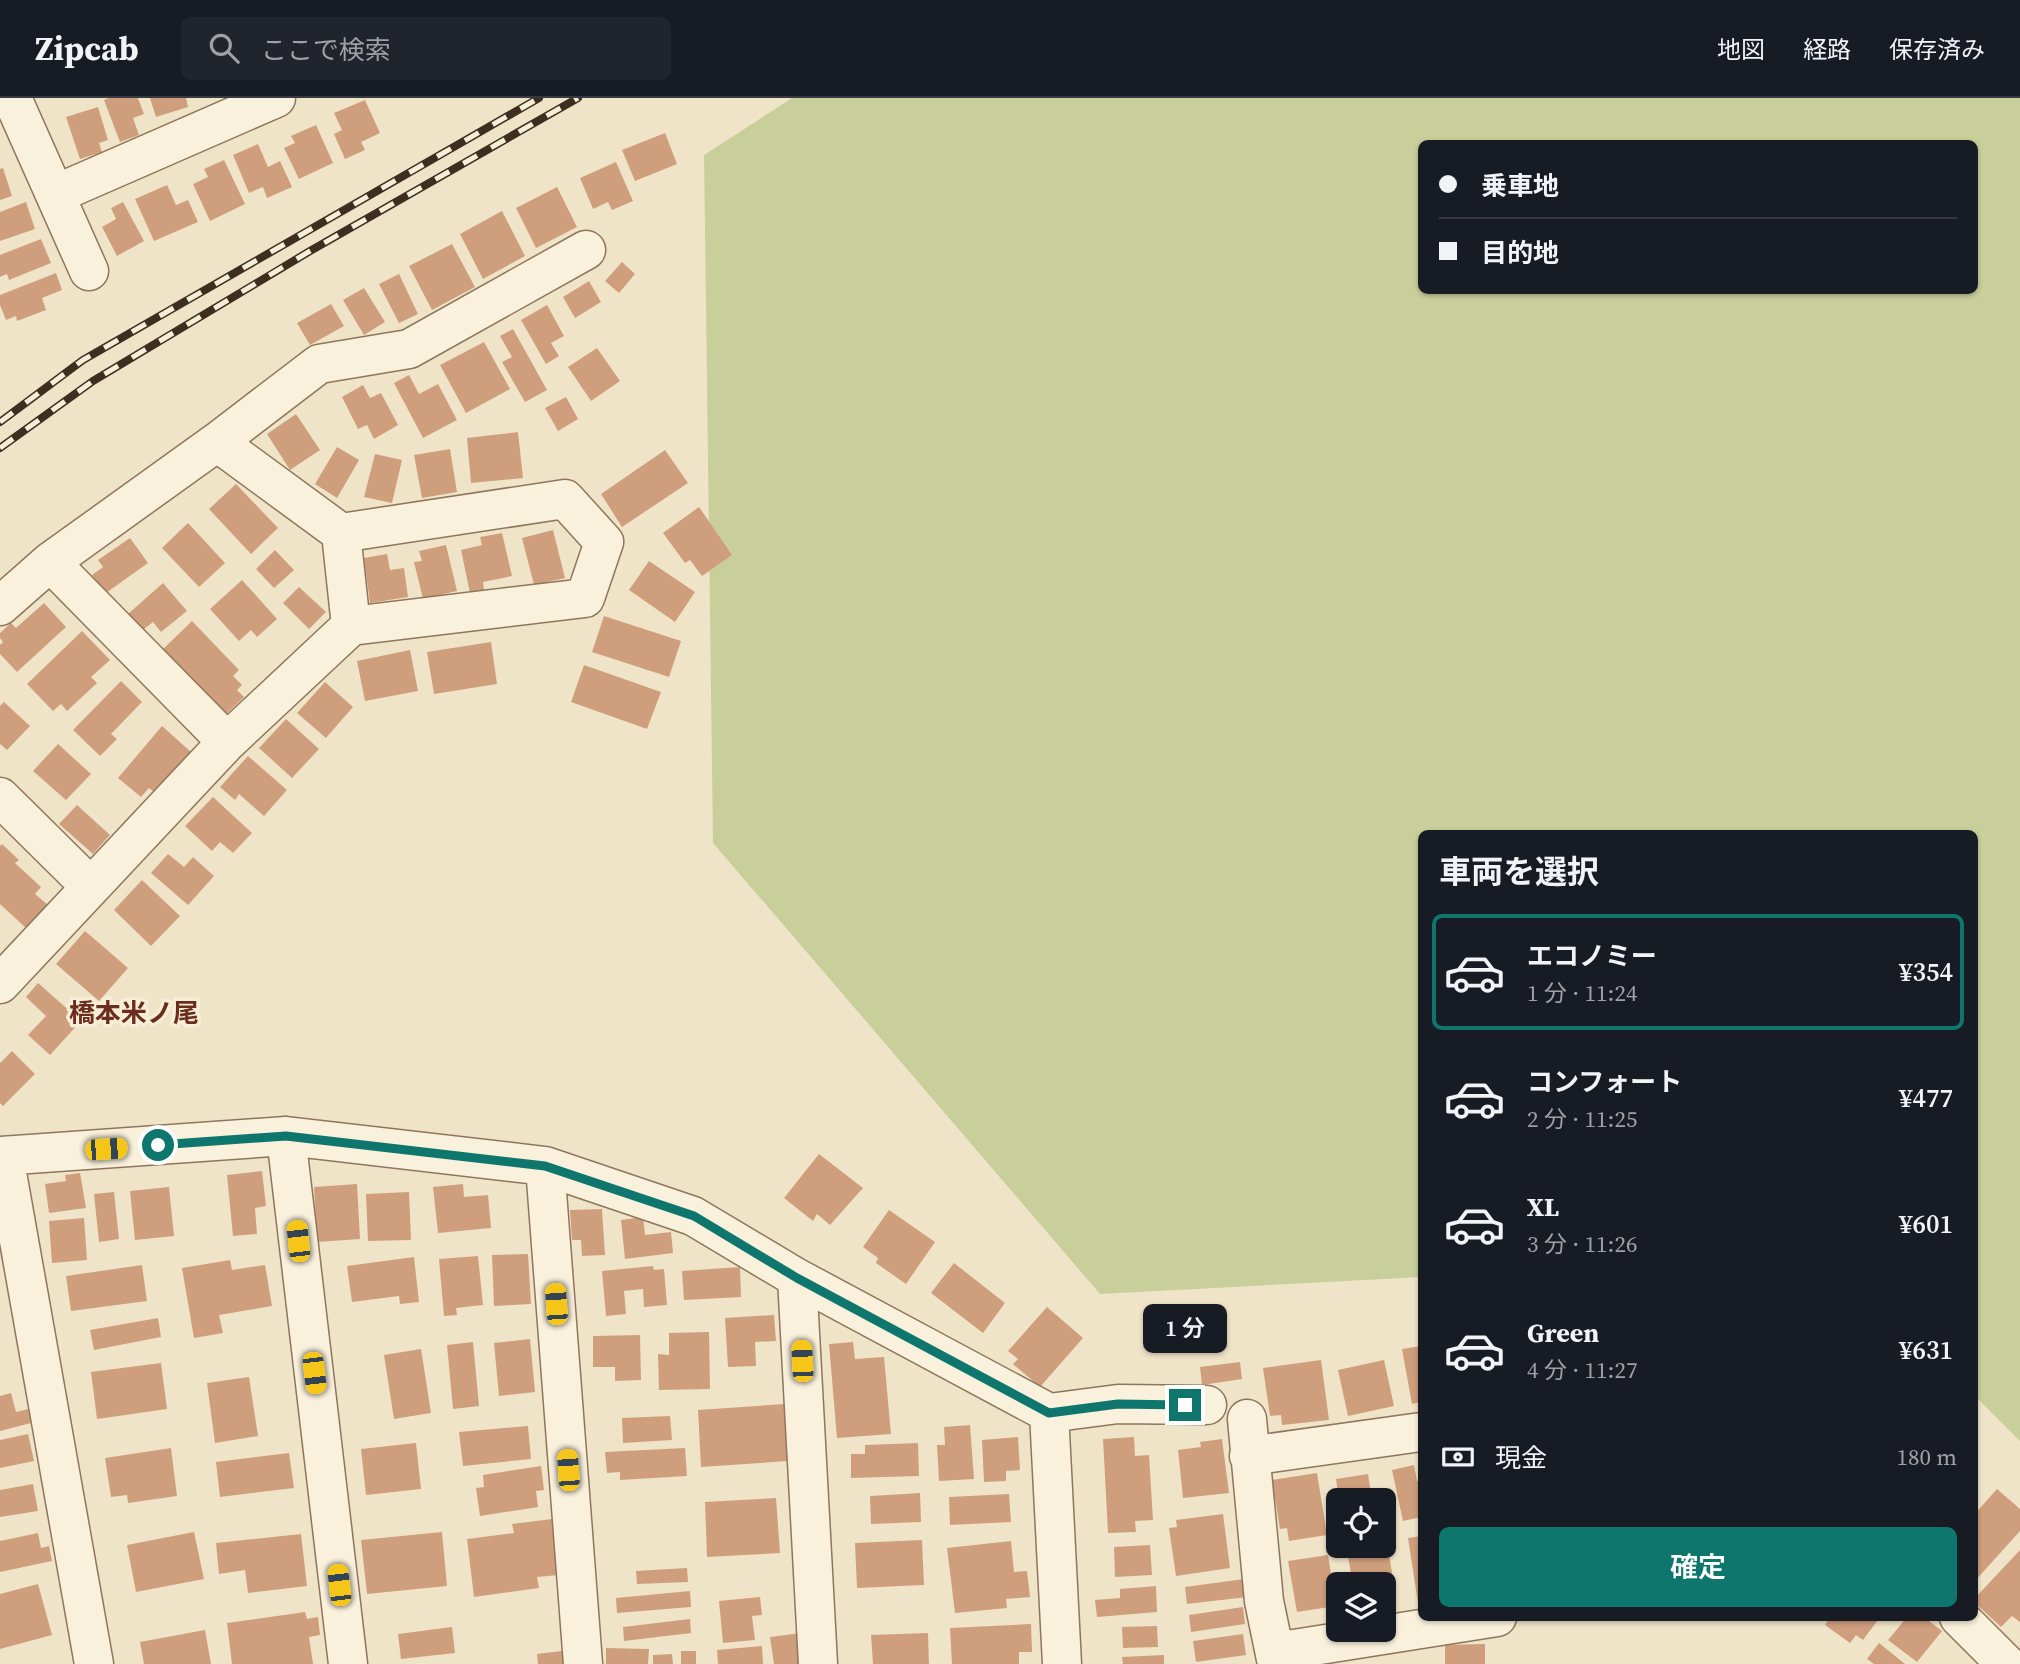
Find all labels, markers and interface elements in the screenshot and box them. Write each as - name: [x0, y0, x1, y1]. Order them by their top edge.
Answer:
- search box: [181, 17, 671, 80]
- text: Zipcab: [35, 26, 139, 71]
- icon: search: [205, 29, 243, 67]
- text: ここで検索: [261, 32, 391, 68]
- text: 地図: [1717, 33, 1765, 66]
- text: 経路: [1803, 33, 1851, 66]
- text: 保存済み: [1889, 33, 1985, 66]
- text: 乗車地: [1481, 168, 1559, 204]
- text: 目的地: [1481, 235, 1559, 271]
- text: 車両を選択: [1439, 850, 1599, 894]
- text: エコノミー: [1527, 938, 1657, 974]
- icon: car: [1443, 941, 1506, 1004]
- text: ¥354: [1899, 954, 1953, 990]
- text: 1 分 · 11:24: [1527, 977, 1637, 1009]
- district label: 橋本米ノ尾: [69, 995, 199, 1031]
- text: コンフォート: [1527, 1064, 1682, 1100]
- icon: car: [1443, 1067, 1506, 1130]
- text: ¥477: [1899, 1080, 1953, 1116]
- text: 2 分 · 11:25: [1527, 1103, 1637, 1135]
- route start: [142, 1129, 174, 1161]
- car: [85, 1137, 128, 1161]
- text: XL: [1527, 1189, 1559, 1225]
- icon: car: [1443, 1193, 1506, 1256]
- text: ¥601: [1899, 1206, 1953, 1242]
- car: [286, 1219, 311, 1263]
- text: 3 分 · 11:26: [1527, 1228, 1637, 1260]
- car: [545, 1282, 568, 1326]
- callout: 1 分: [1143, 1304, 1227, 1352]
- text: 1 分: [1165, 1312, 1205, 1344]
- text: Green: [1527, 1315, 1599, 1351]
- icon: car: [1443, 1319, 1506, 1382]
- text: ¥631: [1899, 1332, 1953, 1368]
- car: [791, 1339, 814, 1383]
- car: [302, 1351, 327, 1395]
- text: 4 分 · 11:27: [1527, 1354, 1637, 1386]
- route end: [1169, 1389, 1201, 1421]
- icon: cash: [1439, 1438, 1477, 1476]
- text: 現金: [1495, 1440, 1547, 1476]
- text: 180 m: [1896, 1441, 1957, 1473]
- car: [557, 1448, 580, 1492]
- map controls: [1326, 1488, 1396, 1642]
- button: locate: [1326, 1488, 1396, 1558]
- button: 確定: [1439, 1527, 1957, 1607]
- car: [327, 1563, 352, 1607]
- button: layers: [1326, 1572, 1396, 1642]

